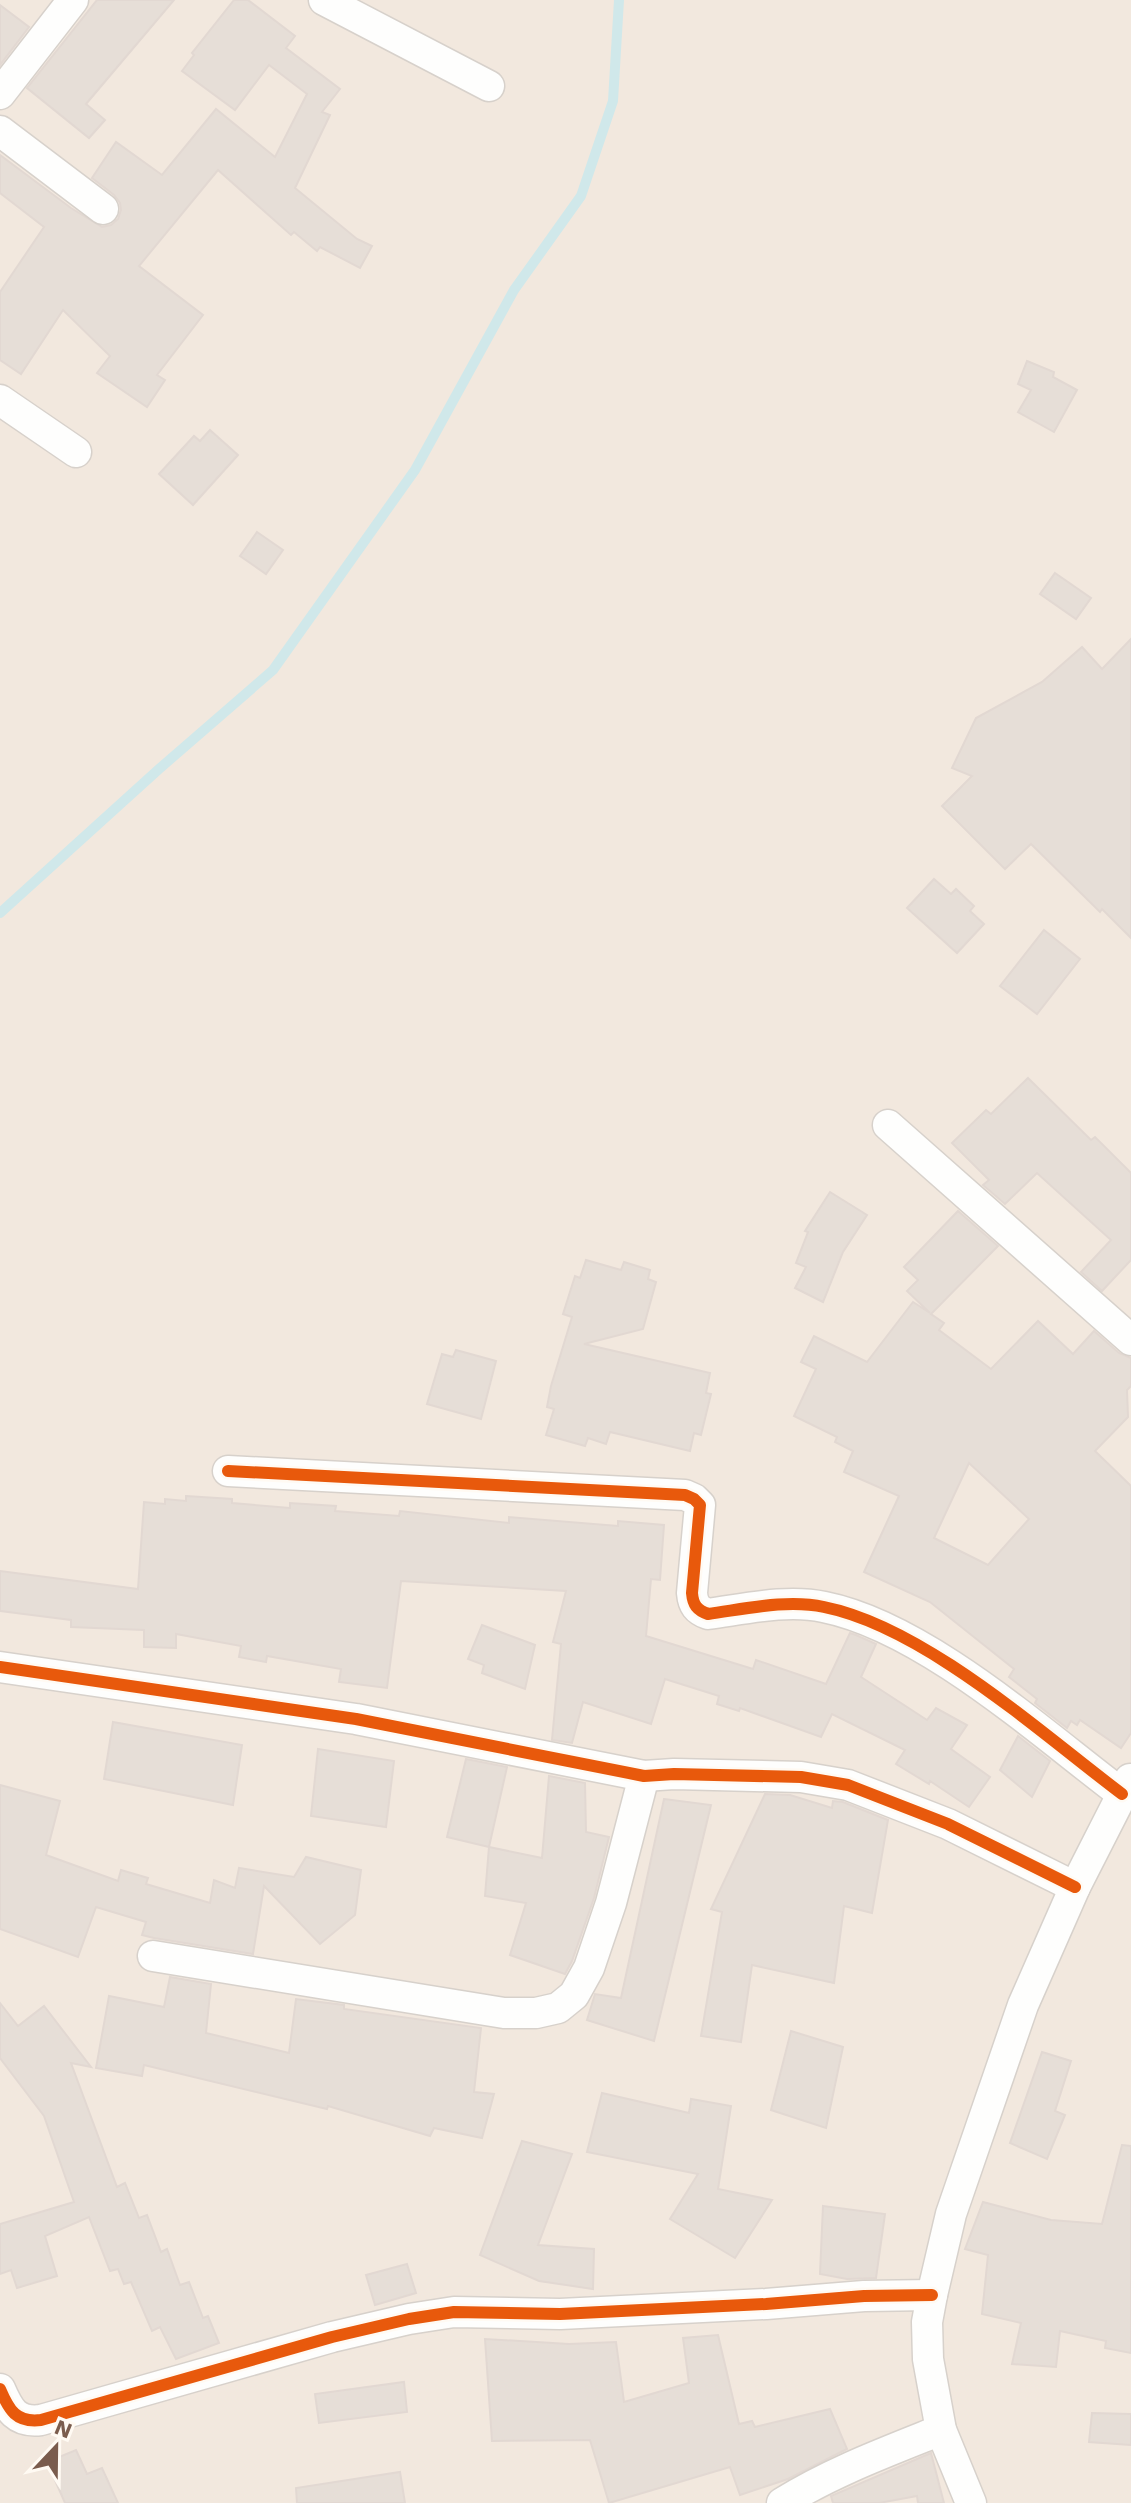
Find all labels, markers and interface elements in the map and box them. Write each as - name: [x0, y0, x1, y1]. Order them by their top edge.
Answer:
- north arrow: [16, 2407, 96, 2487]
- text: N: [51, 2414, 76, 2444]

